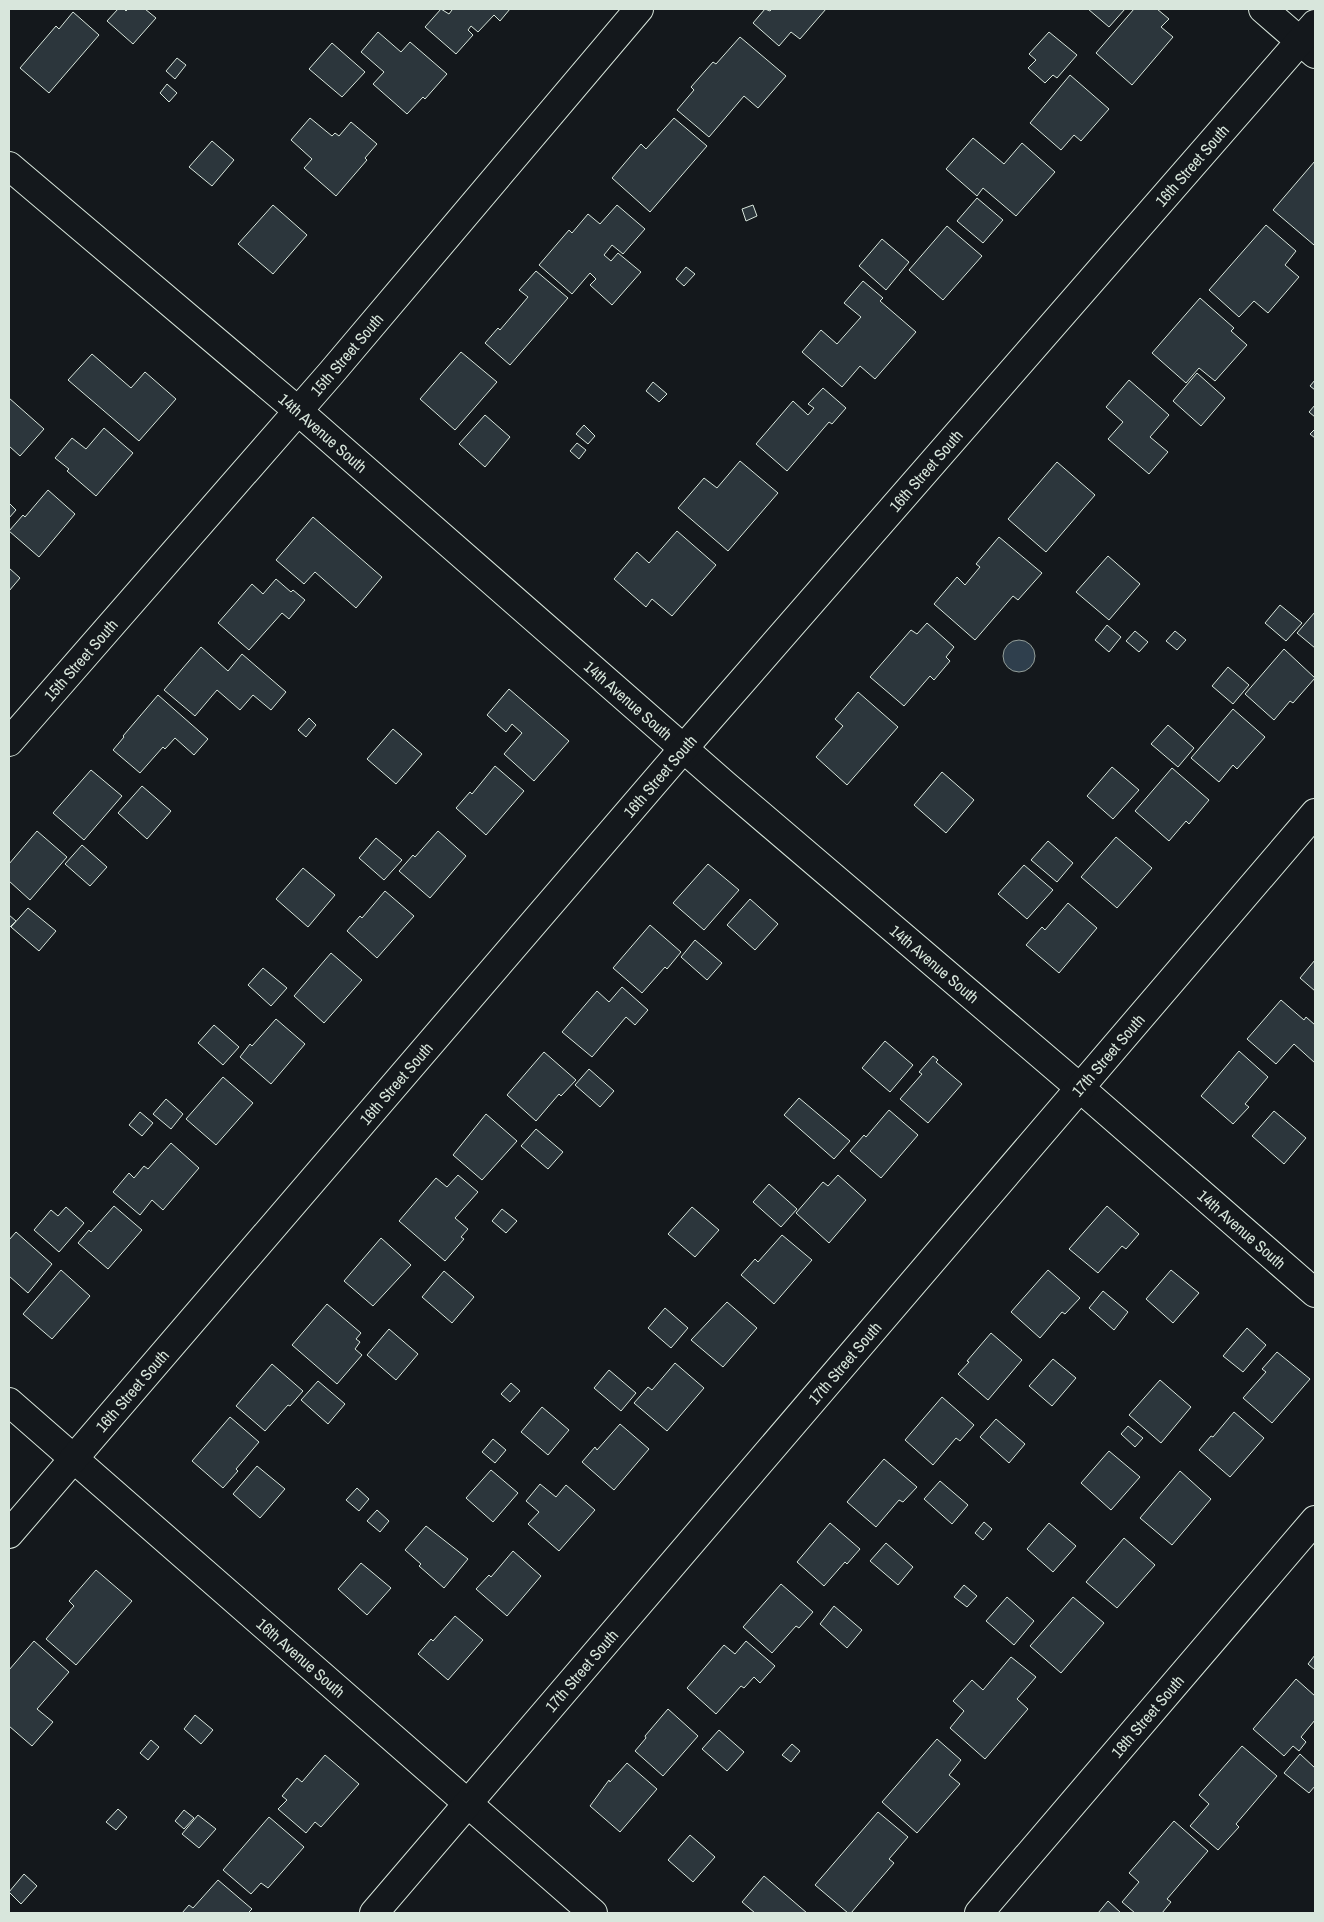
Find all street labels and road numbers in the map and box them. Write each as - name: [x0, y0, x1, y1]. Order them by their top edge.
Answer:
- street label: 16th Street South: [1150, 120, 1234, 211]
- street label: 15th Street South: [305, 308, 388, 401]
- street label: 14th Avenue South: [274, 388, 372, 478]
- street label: 16th Street South: [884, 425, 968, 516]
- street label: 15th Street South: [39, 614, 123, 706]
- street label: 14th Avenue South: [579, 656, 677, 745]
- street label: 16th Street South: [618, 730, 701, 822]
- street label: 14th Avenue South: [885, 919, 984, 1008]
- street label: 17th Street South: [1066, 1009, 1149, 1101]
- street label: 16th Street South: [354, 1037, 438, 1129]
- street label: 14th Avenue South: [1193, 1184, 1291, 1274]
- street label: 17th Street South: [803, 1317, 886, 1409]
- street label: 16th Street South: [90, 1345, 174, 1437]
- street label: 16th Avenue South: [252, 1613, 350, 1702]
- street label: 17th Street South: [540, 1625, 623, 1717]
- street label: 18th Street South: [1106, 1670, 1189, 1762]

